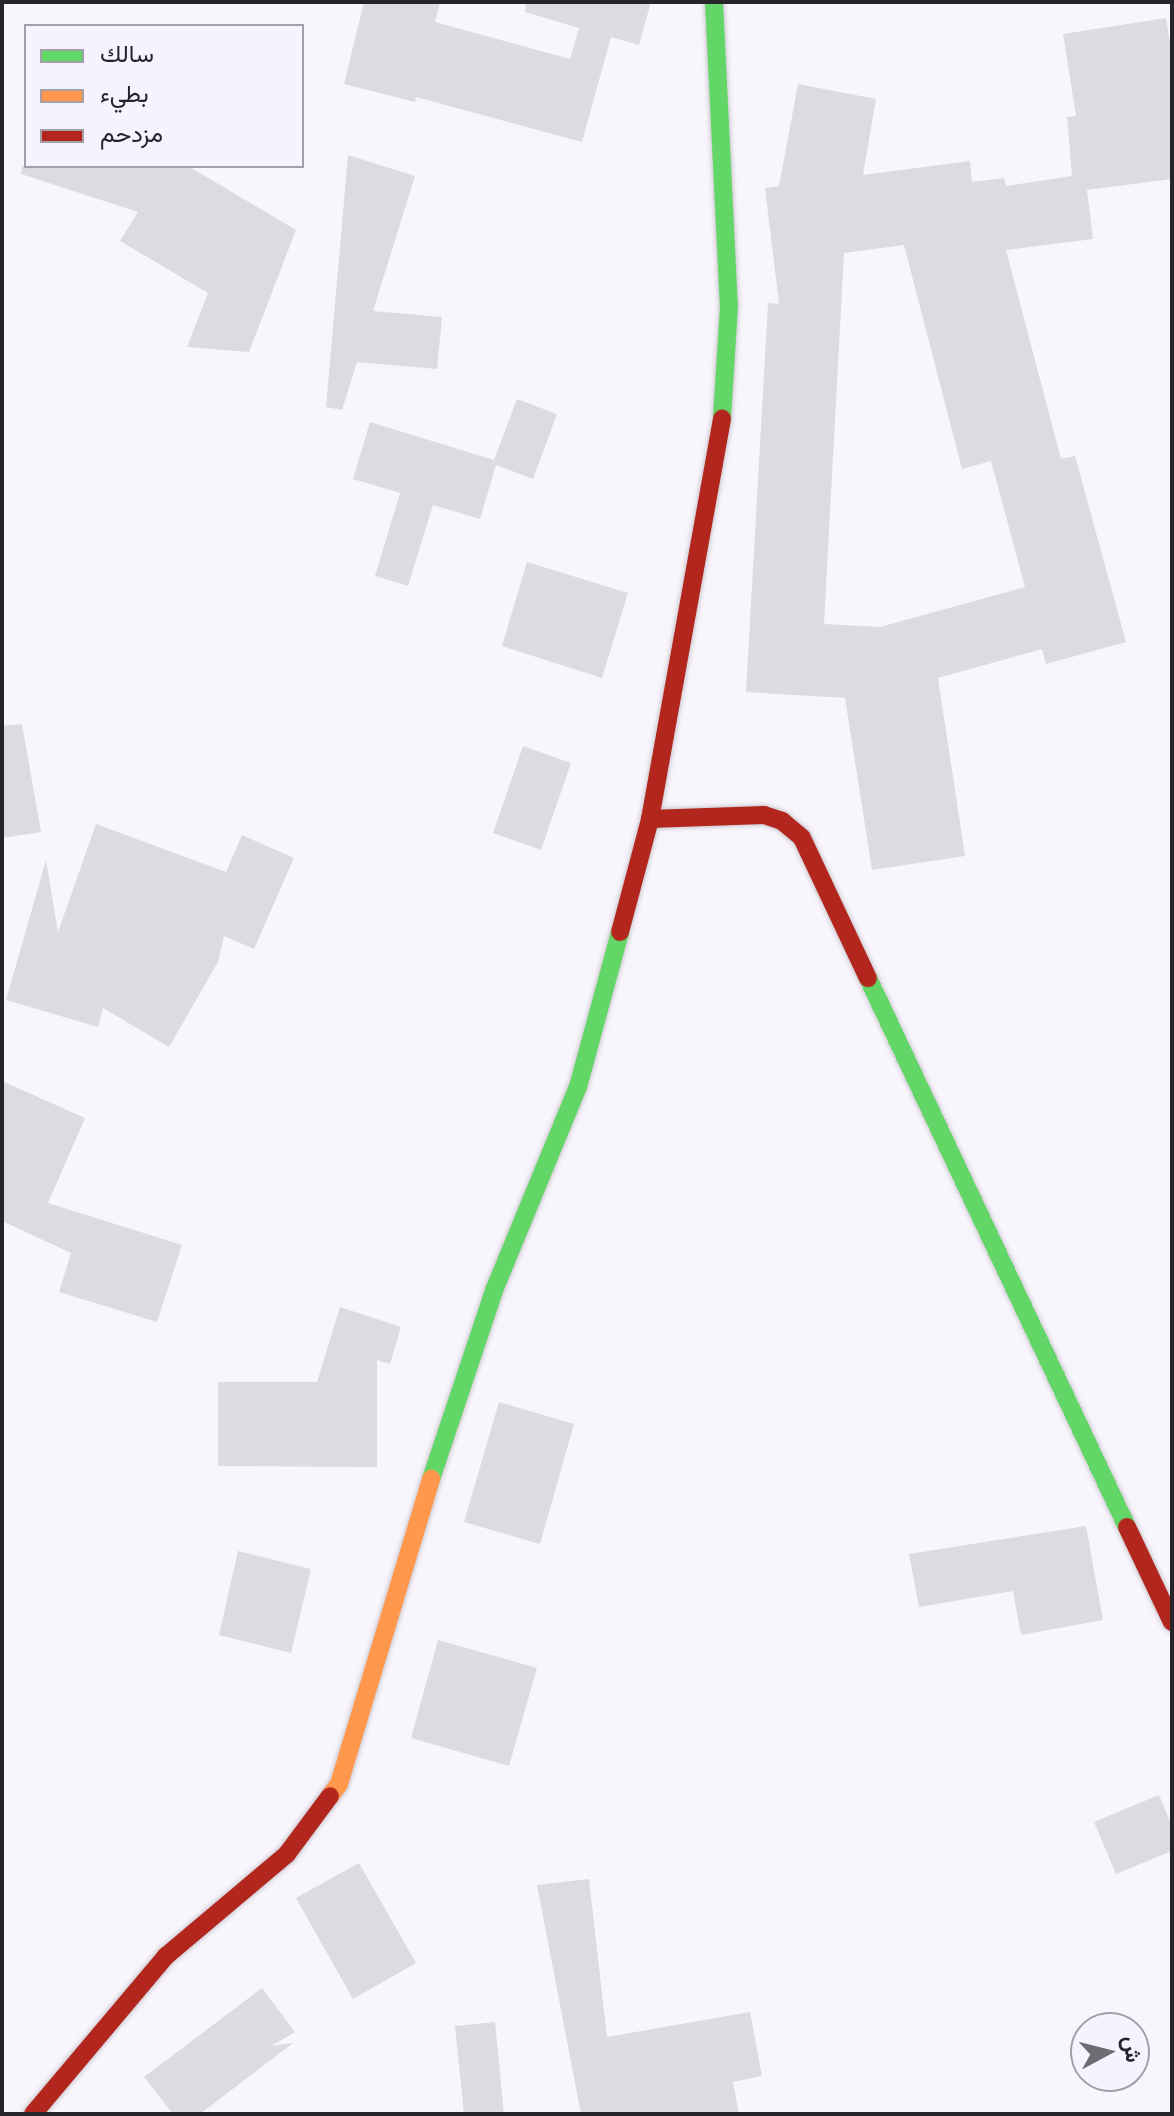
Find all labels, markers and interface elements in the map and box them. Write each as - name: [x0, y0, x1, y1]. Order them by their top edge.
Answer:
- legend: [24, 24, 304, 168]
- text: سالك: [100, 39, 154, 68]
- text: بطيء: [100, 79, 149, 108]
- text: مزدحم: [100, 119, 163, 148]
- north arrow: [1070, 2012, 1150, 2092]
- text: ش: [1117, 2034, 1147, 2064]

